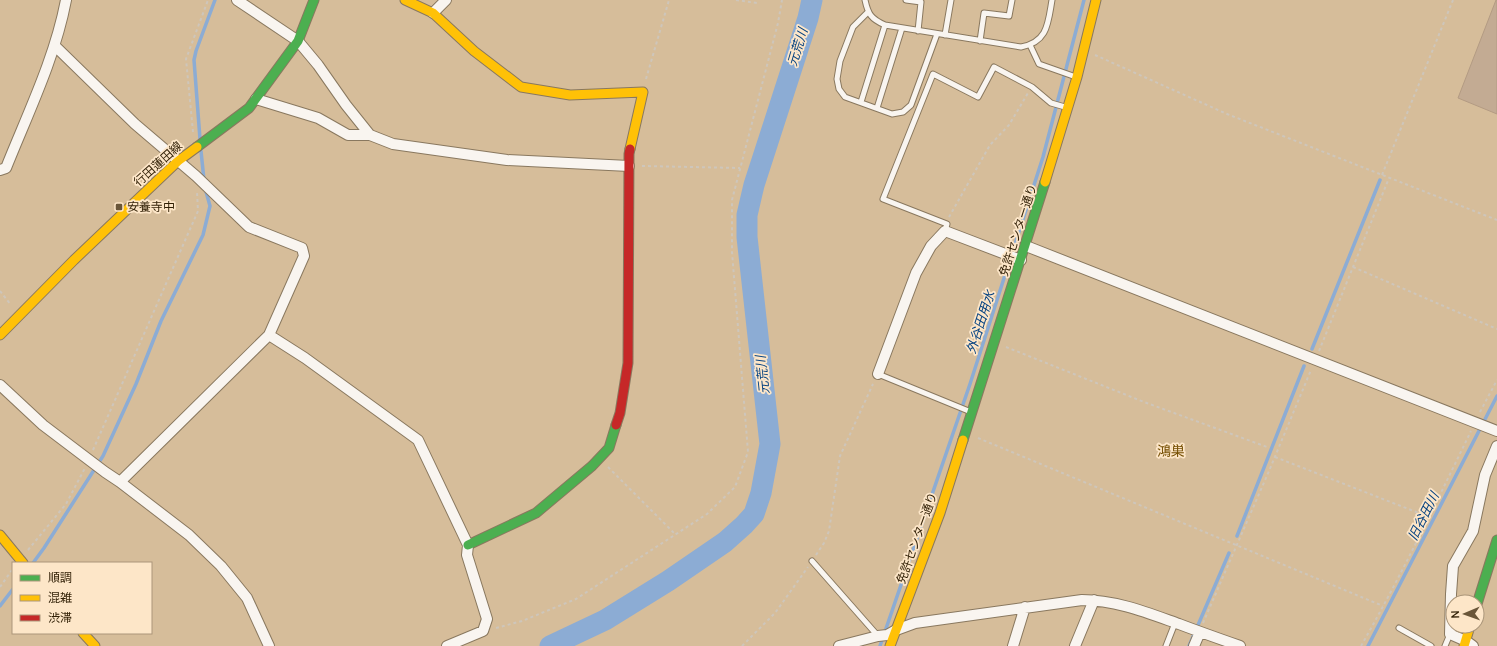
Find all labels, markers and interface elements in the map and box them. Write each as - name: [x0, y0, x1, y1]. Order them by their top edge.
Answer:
- water label: 元荒川: [783, 24, 812, 68]
- street label: 行田蓮田線: [130, 137, 186, 190]
- street label: 免許センター通り: [995, 182, 1040, 278]
- place label: 安養寺中: [127, 198, 175, 215]
- marker: 安養寺中: [114, 202, 124, 212]
- water label: 外谷田用水: [961, 286, 999, 356]
- water label: 元荒川: [751, 353, 773, 395]
- district label: 鴻巣: [1157, 441, 1185, 460]
- water label: 旧谷田川: [1403, 487, 1444, 543]
- street label: 免許センター通り: [892, 490, 941, 586]
- legend: [12, 562, 152, 634]
- text: 順調: [48, 569, 72, 586]
- text: 混雑: [48, 589, 72, 606]
- north arrow: [1445, 594, 1485, 634]
- text: 渋滞: [48, 609, 72, 626]
- text: N: [1447, 610, 1462, 619]

